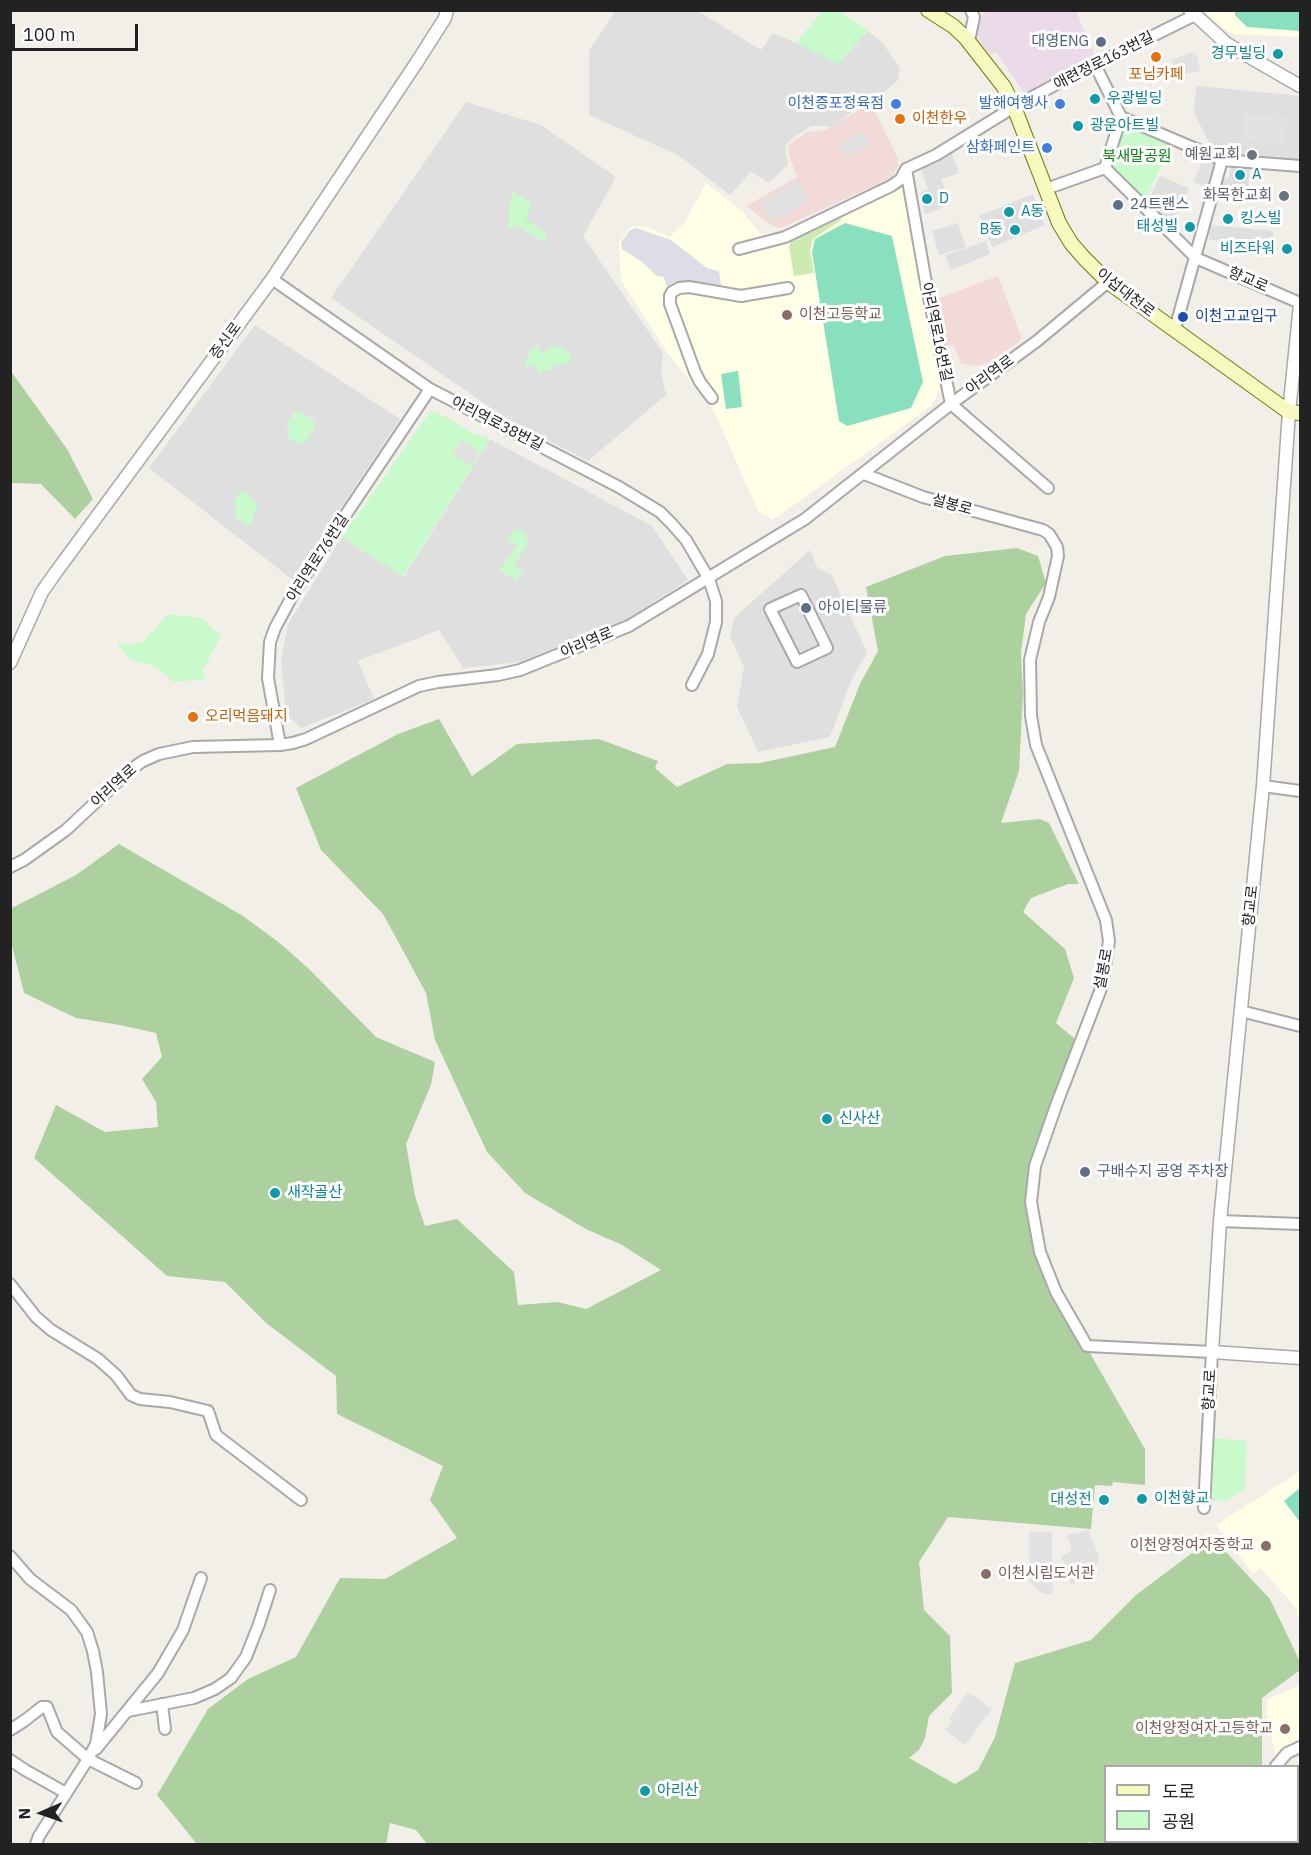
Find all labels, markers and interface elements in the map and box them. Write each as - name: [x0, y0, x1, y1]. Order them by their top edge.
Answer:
- scale bar: [15, 12, 141, 50]
- text: 100 m: [23, 23, 75, 46]
- street label: 애련정로163번길: [1051, 28, 1157, 94]
- place label: 대영ENG: [1032, 33, 1089, 51]
- marker: 대영ENG: [1094, 35, 1108, 49]
- place label: 경무빌딩: [1211, 45, 1266, 63]
- marker: 경무빌딩: [1271, 47, 1285, 61]
- marker: 포님카페: [1149, 50, 1163, 64]
- place label: 포님카페: [1128, 66, 1184, 84]
- place label: 우광빌딩: [1107, 90, 1162, 108]
- marker: 우광빌딩: [1088, 92, 1102, 106]
- place label: 이천증포정육점: [787, 95, 884, 113]
- place label: 발해여행사: [979, 95, 1048, 113]
- marker: 이천증포정육점: [889, 97, 903, 111]
- marker: 발해여행사: [1053, 97, 1067, 111]
- place label: 이천한우: [912, 110, 967, 128]
- marker: 이천한우: [893, 112, 907, 126]
- place label: 광운아트빌: [1090, 117, 1159, 135]
- marker: 광운아트빌: [1071, 119, 1085, 133]
- place label: 삼화페인트: [966, 139, 1035, 157]
- marker: 삼화페인트: [1040, 141, 1054, 155]
- place label: 예원교회: [1185, 146, 1240, 164]
- park label: 북새말공원: [1103, 148, 1171, 166]
- marker: 예원교회: [1245, 148, 1259, 162]
- place label: A: [1252, 166, 1262, 184]
- marker: A: [1233, 168, 1247, 182]
- place label: 화목한교회: [1203, 187, 1272, 205]
- marker: 화목한교회: [1277, 189, 1291, 203]
- place label: D: [939, 190, 949, 208]
- marker: D: [920, 192, 934, 206]
- place label: 24트랜스: [1130, 196, 1189, 214]
- marker: 24트랜스: [1111, 198, 1125, 212]
- place label: A동: [1021, 203, 1044, 221]
- marker: A동: [1002, 205, 1016, 219]
- place label: 킹스빌: [1240, 210, 1281, 228]
- marker: 킹스빌: [1221, 212, 1235, 226]
- place label: 태성빌: [1137, 218, 1178, 236]
- marker: 태성빌: [1183, 220, 1197, 234]
- place label: B동: [979, 221, 1003, 239]
- marker: B동: [1008, 223, 1022, 237]
- place label: 비즈타워: [1220, 240, 1275, 258]
- marker: 비즈타워: [1280, 242, 1294, 256]
- street label: 향교로: [1225, 264, 1271, 296]
- street label: 이섭대천로: [1092, 265, 1158, 321]
- street label: 아리역로16번길: [917, 281, 955, 383]
- place label: 이천고등학교: [799, 306, 882, 324]
- marker: 이천고등학교: [780, 308, 794, 322]
- place label: 이천고교입구: [1195, 308, 1278, 326]
- marker: 이천고교입구: [1176, 310, 1190, 324]
- street label: 증신로: [207, 319, 245, 363]
- street label: 아리역로: [962, 351, 1018, 399]
- street label: 아리역로38번길: [448, 393, 546, 455]
- street label: 설봉로: [930, 491, 974, 519]
- street label: 아리역로76번길: [283, 511, 353, 605]
- place label: 아이티물류: [818, 599, 887, 617]
- marker: 아이티물류: [799, 601, 813, 615]
- street label: 아리역로: [558, 624, 616, 662]
- place label: 오리먹음돼지: [205, 708, 288, 726]
- marker: 오리먹음돼지: [186, 710, 200, 724]
- street label: 아리역로: [87, 761, 141, 811]
- street label: 향교로: [1240, 884, 1262, 928]
- street label: 설봉로: [1091, 947, 1117, 991]
- place label: 신사산: [839, 1110, 880, 1128]
- marker: 신사산: [820, 1112, 834, 1126]
- place label: 구배수지 공영 주차장: [1097, 1163, 1228, 1181]
- marker: 구배수지 공영 주차장: [1078, 1165, 1092, 1179]
- place label: 새작골산: [287, 1184, 342, 1202]
- marker: 새작골산: [268, 1186, 282, 1200]
- street label: 향교로: [1200, 1369, 1220, 1411]
- place label: 이천향교: [1154, 1490, 1209, 1508]
- place label: 대성전: [1051, 1491, 1092, 1509]
- marker: 이천향교: [1135, 1492, 1149, 1506]
- marker: 대성전: [1097, 1493, 1111, 1507]
- place label: 이천양정여자중학교: [1130, 1537, 1254, 1555]
- marker: 이천양정여자중학교: [1259, 1539, 1273, 1553]
- place label: 이천시립도서관: [998, 1565, 1095, 1583]
- marker: 이천시립도서관: [979, 1567, 993, 1581]
- place label: 이천양정여자고등학교: [1135, 1720, 1273, 1738]
- marker: 이천양정여자고등학교: [1278, 1722, 1292, 1736]
- legend: [1104, 1765, 1299, 1843]
- text: 도로: [1162, 1780, 1195, 1803]
- place label: 아리산: [657, 1782, 698, 1800]
- north arrow: [12, 1783, 72, 1843]
- marker: 아리산: [638, 1784, 652, 1798]
- text: N: [14, 1807, 34, 1820]
- text: 공원: [1162, 1810, 1195, 1833]

